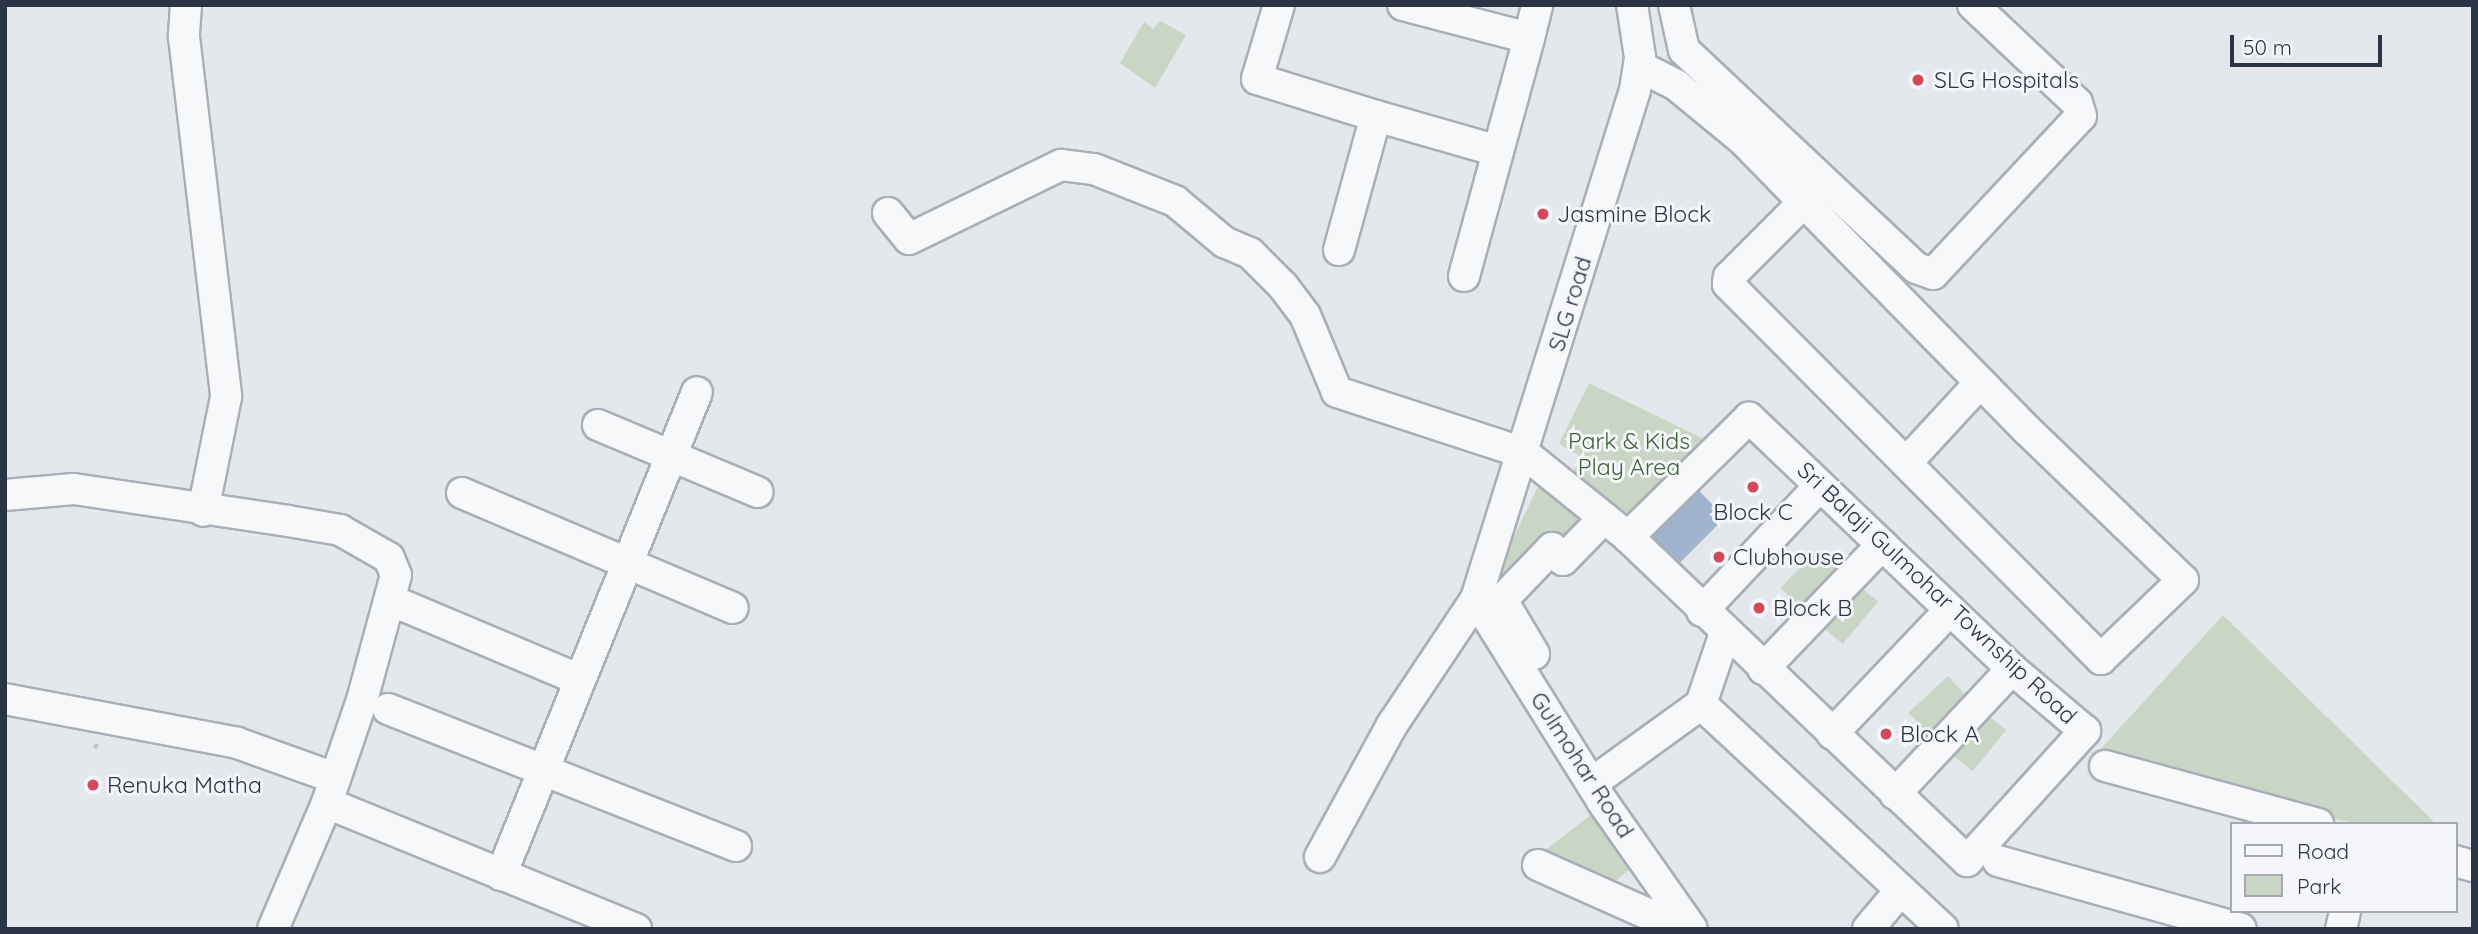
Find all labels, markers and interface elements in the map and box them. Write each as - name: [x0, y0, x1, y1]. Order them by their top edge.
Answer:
- scale bar: [2233, 21, 2385, 65]
- text: 50 m: [2243, 34, 2292, 60]
- place label: SLG Hospitals: [1934, 66, 2079, 94]
- marker: SLG Hospitals: [1908, 70, 1928, 90]
- place label: Jasmine Block: [1557, 200, 1711, 228]
- marker: Jasmine Block: [1535, 206, 1551, 222]
- street label: SLG road: [1543, 253, 1597, 355]
- park label: Park & Kids Play Area: [1568, 427, 1690, 481]
- street label: Sri Balaji Gulmohar Township Road: [1792, 456, 2082, 730]
- marker: Block C: [1745, 479, 1761, 495]
- place label: Block C: [1713, 498, 1793, 526]
- place label: Clubhouse: [1733, 543, 1844, 571]
- marker: Clubhouse: [1711, 549, 1727, 565]
- place label: Block B: [1773, 594, 1852, 622]
- marker: Block B: [1751, 600, 1767, 616]
- street label: Gulmohar Road: [1525, 687, 1639, 843]
- place label: Block A: [1900, 720, 1979, 748]
- marker: Block A: [1878, 726, 1894, 742]
- place label: Renuka Matha: [107, 771, 262, 799]
- marker: Renuka Matha: [85, 777, 101, 793]
- legend: [2230, 822, 2457, 913]
- text: Road: [2297, 838, 2349, 864]
- text: Park: [2297, 873, 2341, 899]

